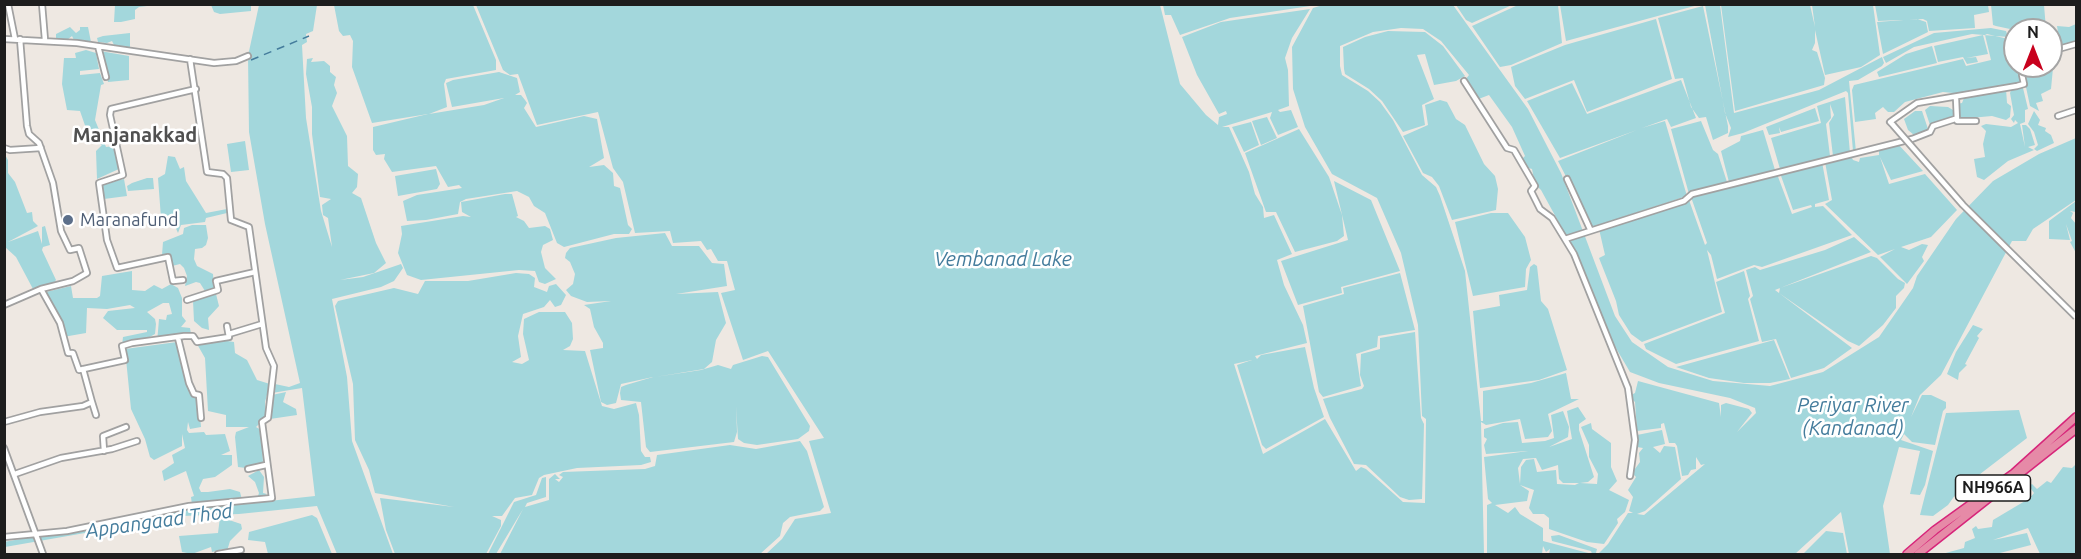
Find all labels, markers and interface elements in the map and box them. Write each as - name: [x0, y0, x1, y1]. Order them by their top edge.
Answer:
- north arrow: [2003, 18, 2063, 78]
- text: N: [2027, 23, 2039, 41]
- district label: Manjanakkad: [73, 123, 197, 147]
- place label: Maranafund: [80, 209, 178, 231]
- marker: Maranafund: [61, 213, 75, 227]
- water label: Vembanad Lake: [934, 247, 1072, 271]
- water label: Periyar River (Kandanad): [1797, 393, 1909, 440]
- road number: NH966A: [1956, 475, 2030, 501]
- water label: Appangaad Thod: [84, 499, 234, 543]

